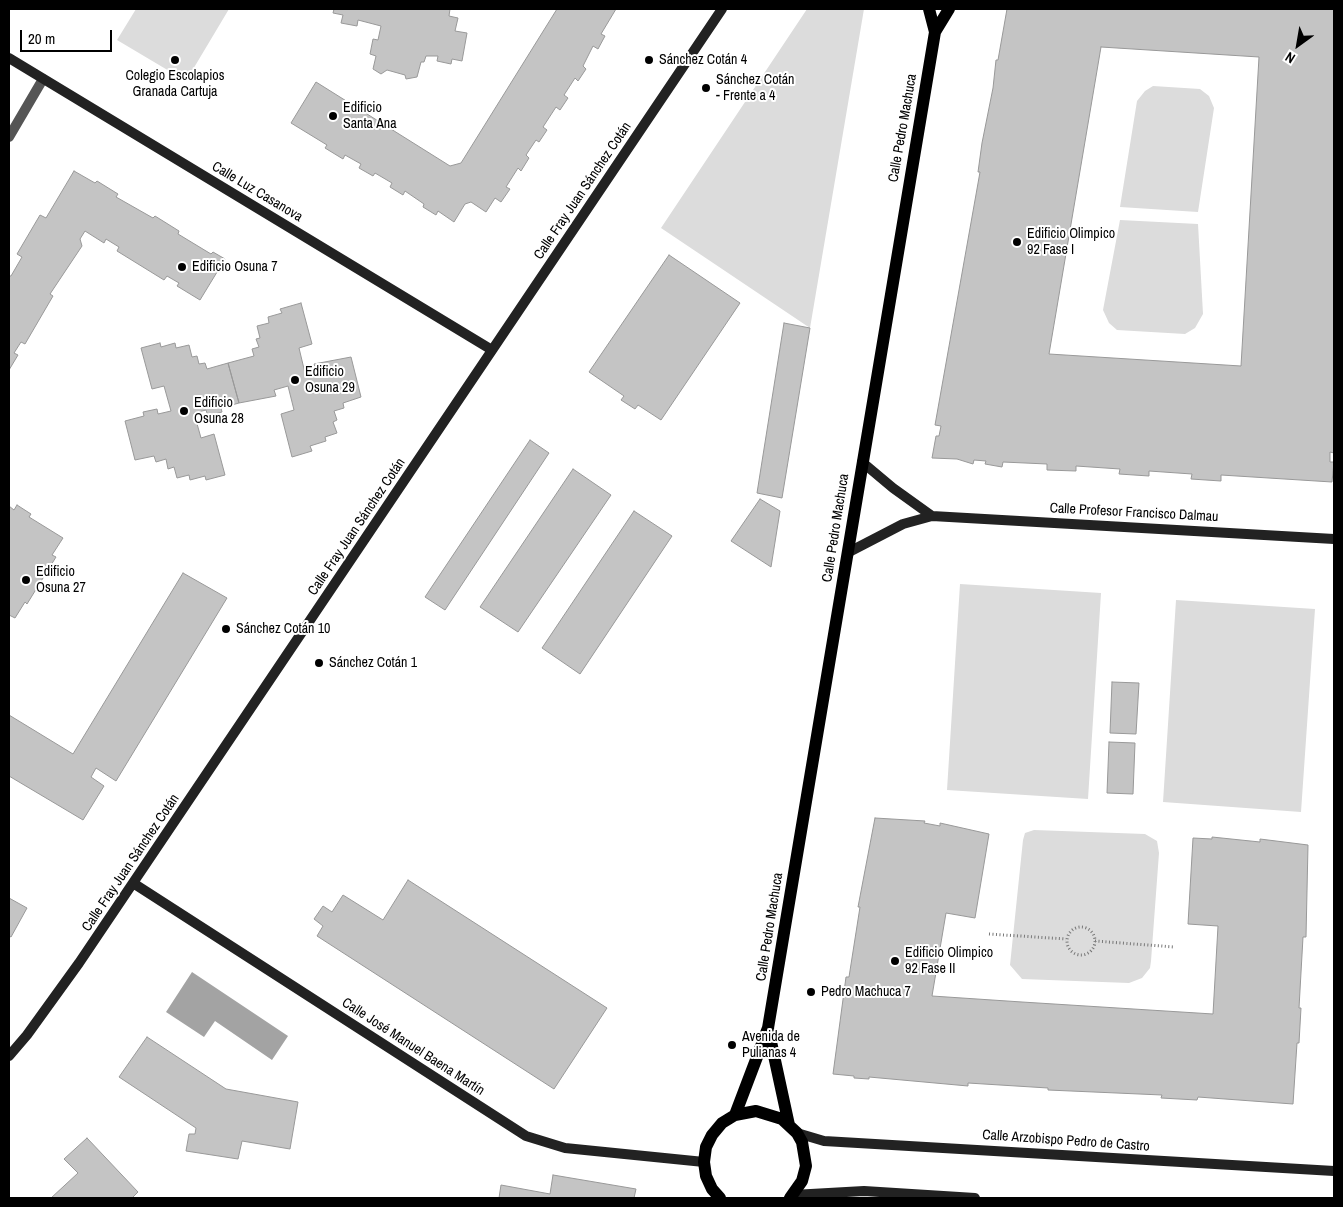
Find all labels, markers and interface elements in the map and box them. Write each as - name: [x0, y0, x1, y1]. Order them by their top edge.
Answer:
- scale bar: [22, 20, 115, 52]
- north arrow: [1273, 20, 1323, 70]
- text: 20 m: [28, 28, 55, 49]
- text: N: [1282, 48, 1298, 68]
- place label: Sánchez Cotán 4: [659, 52, 747, 68]
- marker: Colegio Escolapios Granada Cartuja: [169, 54, 181, 66]
- marker: Sánchez Cotán 4: [643, 54, 655, 66]
- place label: Colegio Escolapios Granada Cartuja: [126, 68, 224, 100]
- place label: Sánchez Cotán - Frente a 4: [716, 72, 794, 104]
- street label: Calle Pedro Machuca: [885, 73, 921, 183]
- marker: Sánchez Cotán - Frente a 4: [700, 82, 712, 94]
- place label: Edificio Santa Ana: [343, 100, 397, 132]
- marker: Edificio Santa Ana: [327, 110, 339, 122]
- street label: Calle Fray Juan Sánchez Cotán: [531, 119, 635, 263]
- street label: Calle Luz Casanova: [209, 158, 305, 226]
- place label: Edificio Olimpico 92 Fase I: [1027, 226, 1115, 258]
- marker: Edificio Olimpico 92 Fase I: [1011, 236, 1023, 248]
- place label: Edificio Osuna 7: [192, 259, 278, 275]
- marker: Edificio Osuna 7: [176, 261, 188, 273]
- place label: Edificio Osuna 29: [305, 364, 355, 397]
- marker: Edificio Osuna 29: [289, 374, 301, 386]
- place label: Edificio Osuna 28: [194, 395, 244, 428]
- marker: Edificio Osuna 28: [178, 405, 190, 417]
- street label: Calle Fray Juan Sánchez Cotán: [305, 455, 409, 599]
- street label: Calle Pedro Machuca: [819, 472, 853, 584]
- street label: Calle Profesor Francisco Dalmau: [1049, 500, 1219, 526]
- place label: Edificio Osuna 27: [36, 564, 86, 596]
- marker: Edificio Osuna 27: [20, 574, 32, 586]
- place label: Sánchez Cotán 10: [236, 621, 330, 637]
- marker: Sánchez Cotán 10: [220, 623, 232, 635]
- place label: Sánchez Cotán 1: [329, 655, 417, 671]
- marker: Sánchez Cotán 1: [313, 657, 325, 669]
- street label: Calle Fray Juan Sánchez Cotán: [79, 791, 183, 935]
- street label: Calle Pedro Machuca: [753, 871, 787, 983]
- place label: Edificio Olimpico 92 Fase II: [905, 945, 993, 978]
- marker: Edificio Olimpico 92 Fase II: [889, 955, 901, 967]
- place label: Pedro Machuca 7: [821, 984, 911, 1000]
- marker: Pedro Machuca 7: [805, 986, 817, 998]
- street label: Calle José Manuel Baena Martín: [339, 995, 487, 1099]
- place label: Avenida de Pulianas 4: [742, 1029, 800, 1062]
- marker: Avenida de Pulianas 4: [726, 1039, 738, 1051]
- street label: Calle Arzobispo Pedro de Castro: [982, 1127, 1150, 1155]

